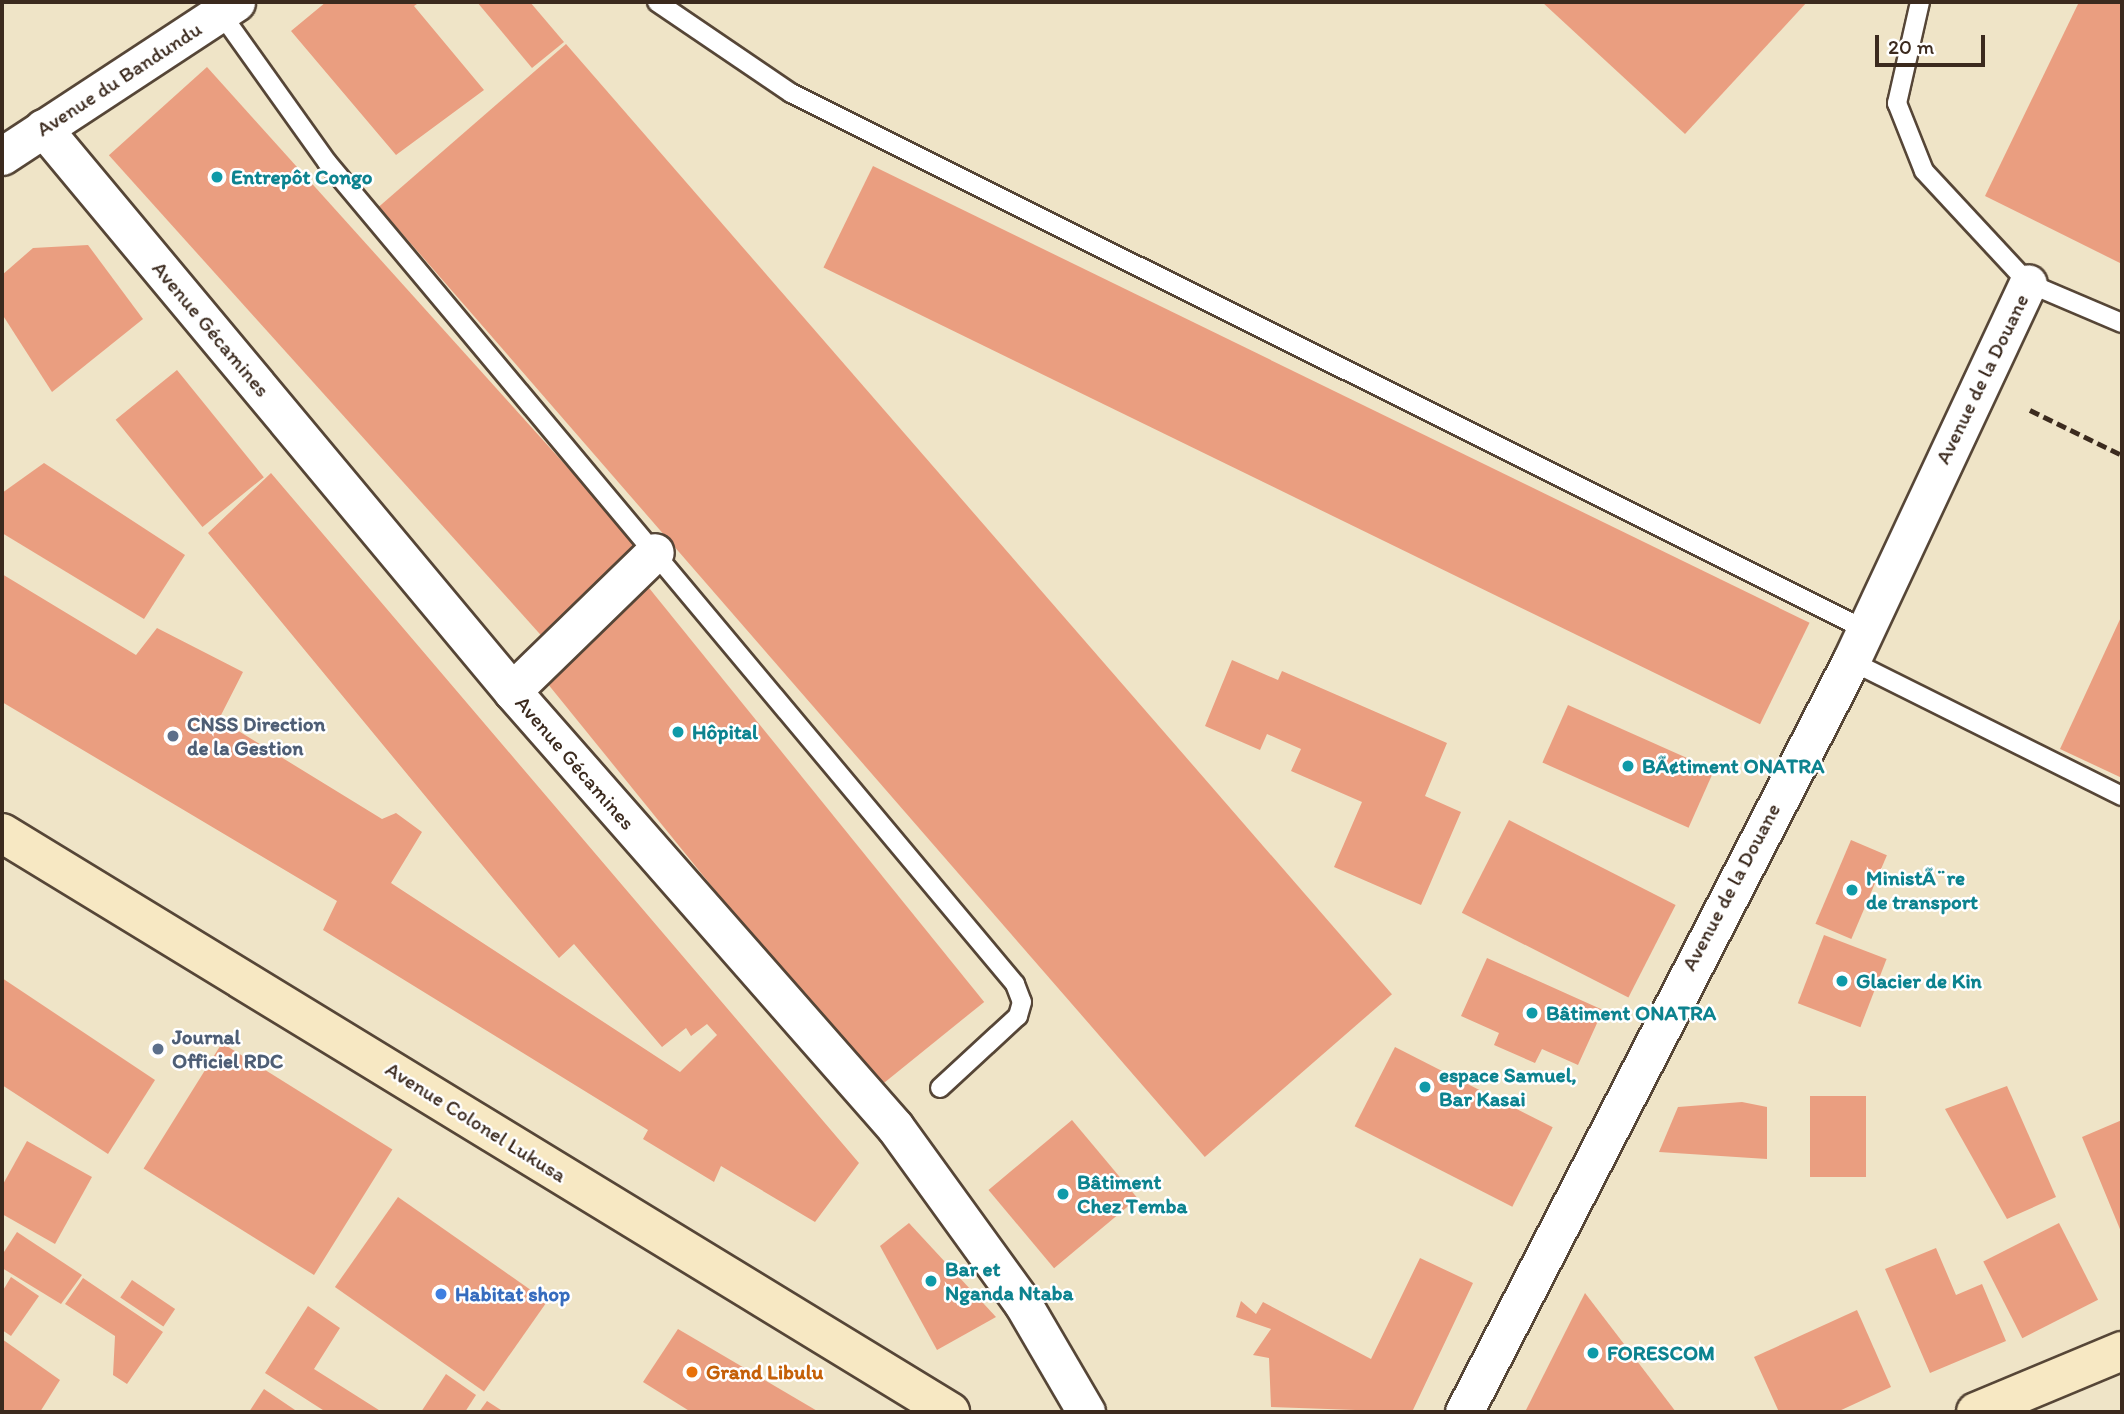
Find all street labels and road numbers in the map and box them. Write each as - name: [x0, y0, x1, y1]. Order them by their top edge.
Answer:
- street label: Avenue du Bandundu: [31, 16, 207, 142]
- street label: Avenue Gécamines: [147, 256, 275, 402]
- street label: Avenue de la Douane: [1930, 289, 2034, 469]
- street label: Avenue Gécamines: [510, 691, 640, 835]
- street label: Avenue de la Douane: [1676, 798, 1786, 976]
- street label: Avenue Colonel Lukusa: [381, 1056, 571, 1188]

